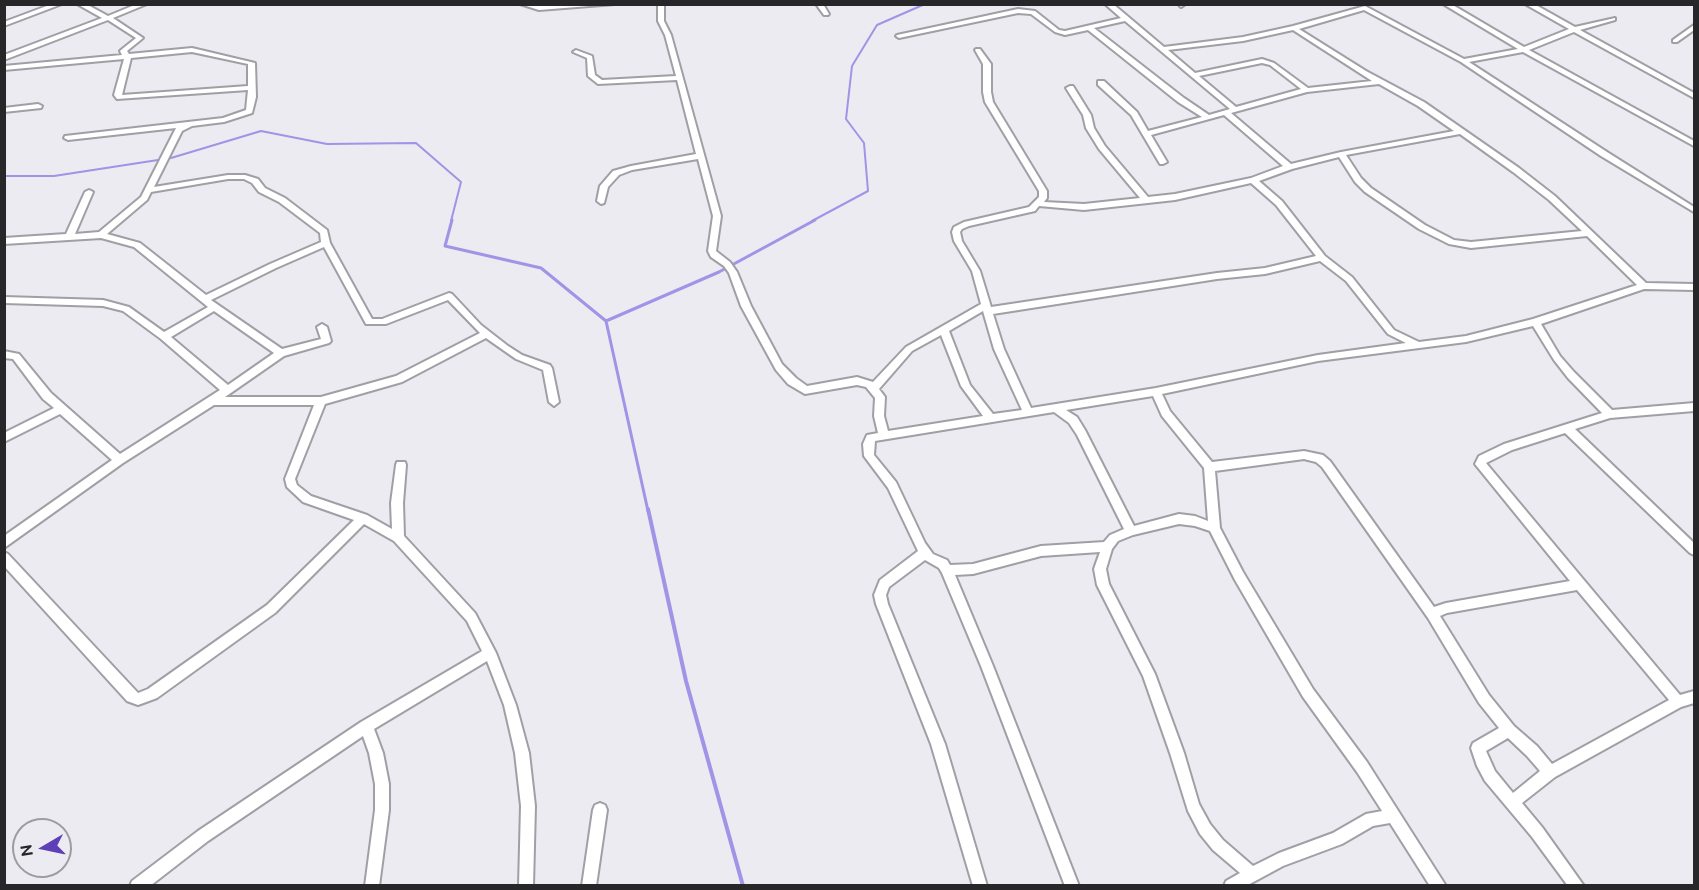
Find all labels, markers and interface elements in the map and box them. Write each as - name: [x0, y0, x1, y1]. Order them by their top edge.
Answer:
- north arrow: [12, 818, 72, 878]
- text: N: [16, 843, 36, 858]

